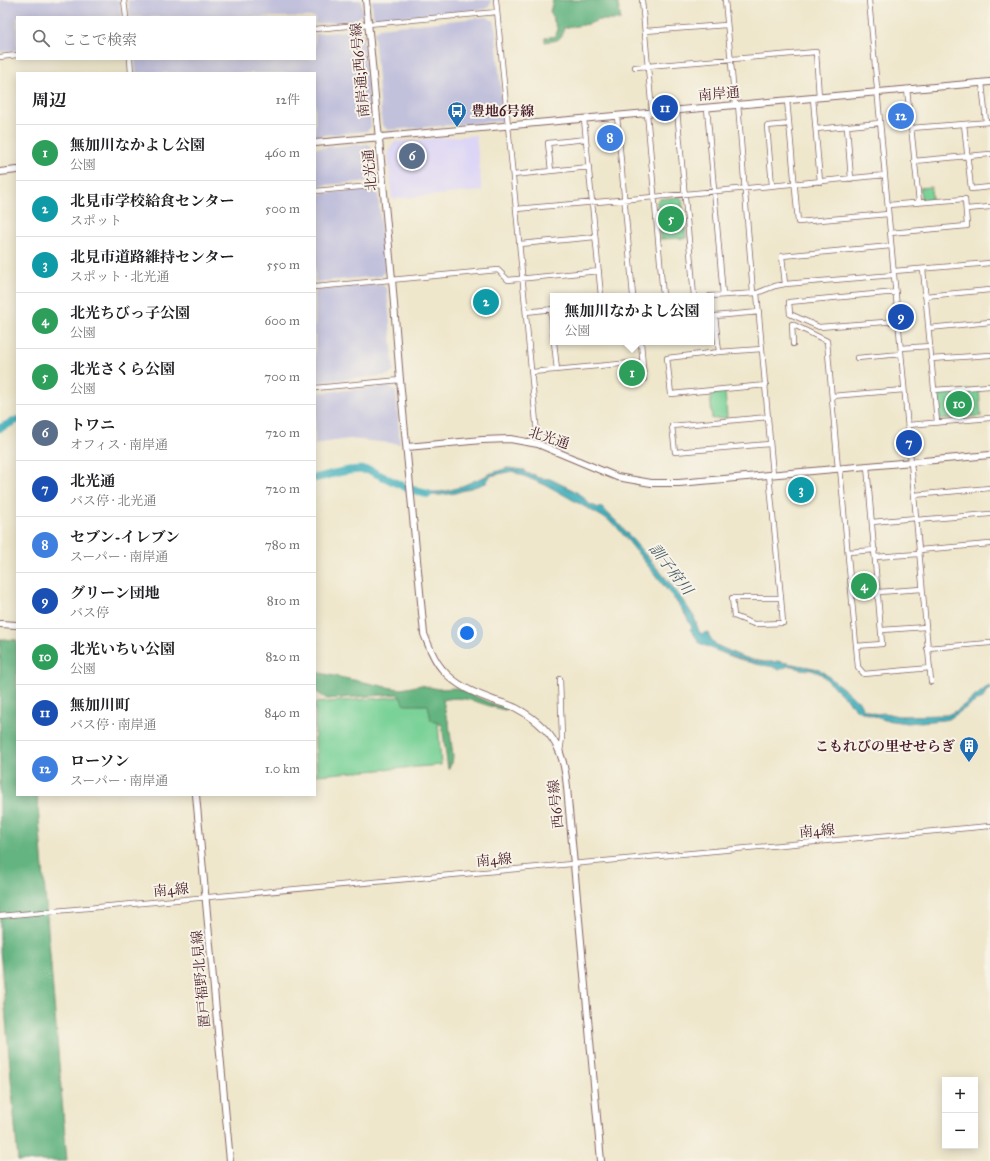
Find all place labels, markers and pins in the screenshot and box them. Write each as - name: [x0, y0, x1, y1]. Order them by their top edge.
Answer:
- pin: 11: [652, 93, 678, 123]
- bus stop icon: 豊地6号線: [446, 100, 468, 128]
- pin: 12: [888, 101, 914, 131]
- place label: 豊地6号線: [471, 103, 534, 120]
- pin: 8: [597, 123, 623, 153]
- pin: 6: [399, 141, 425, 171]
- pin: 5: [658, 204, 684, 234]
- pin: 2: [473, 287, 499, 317]
- pin: 9: [888, 302, 914, 332]
- pin: 1: [619, 358, 645, 388]
- pin: 10: [946, 389, 972, 419]
- pin: 7: [896, 428, 922, 458]
- pin: 3: [788, 475, 814, 505]
- pin: 4: [851, 571, 877, 601]
- building icon: こもれびの里せせらぎ: [958, 735, 980, 763]
- place label: こもれびの里せせらぎ: [815, 738, 955, 755]

